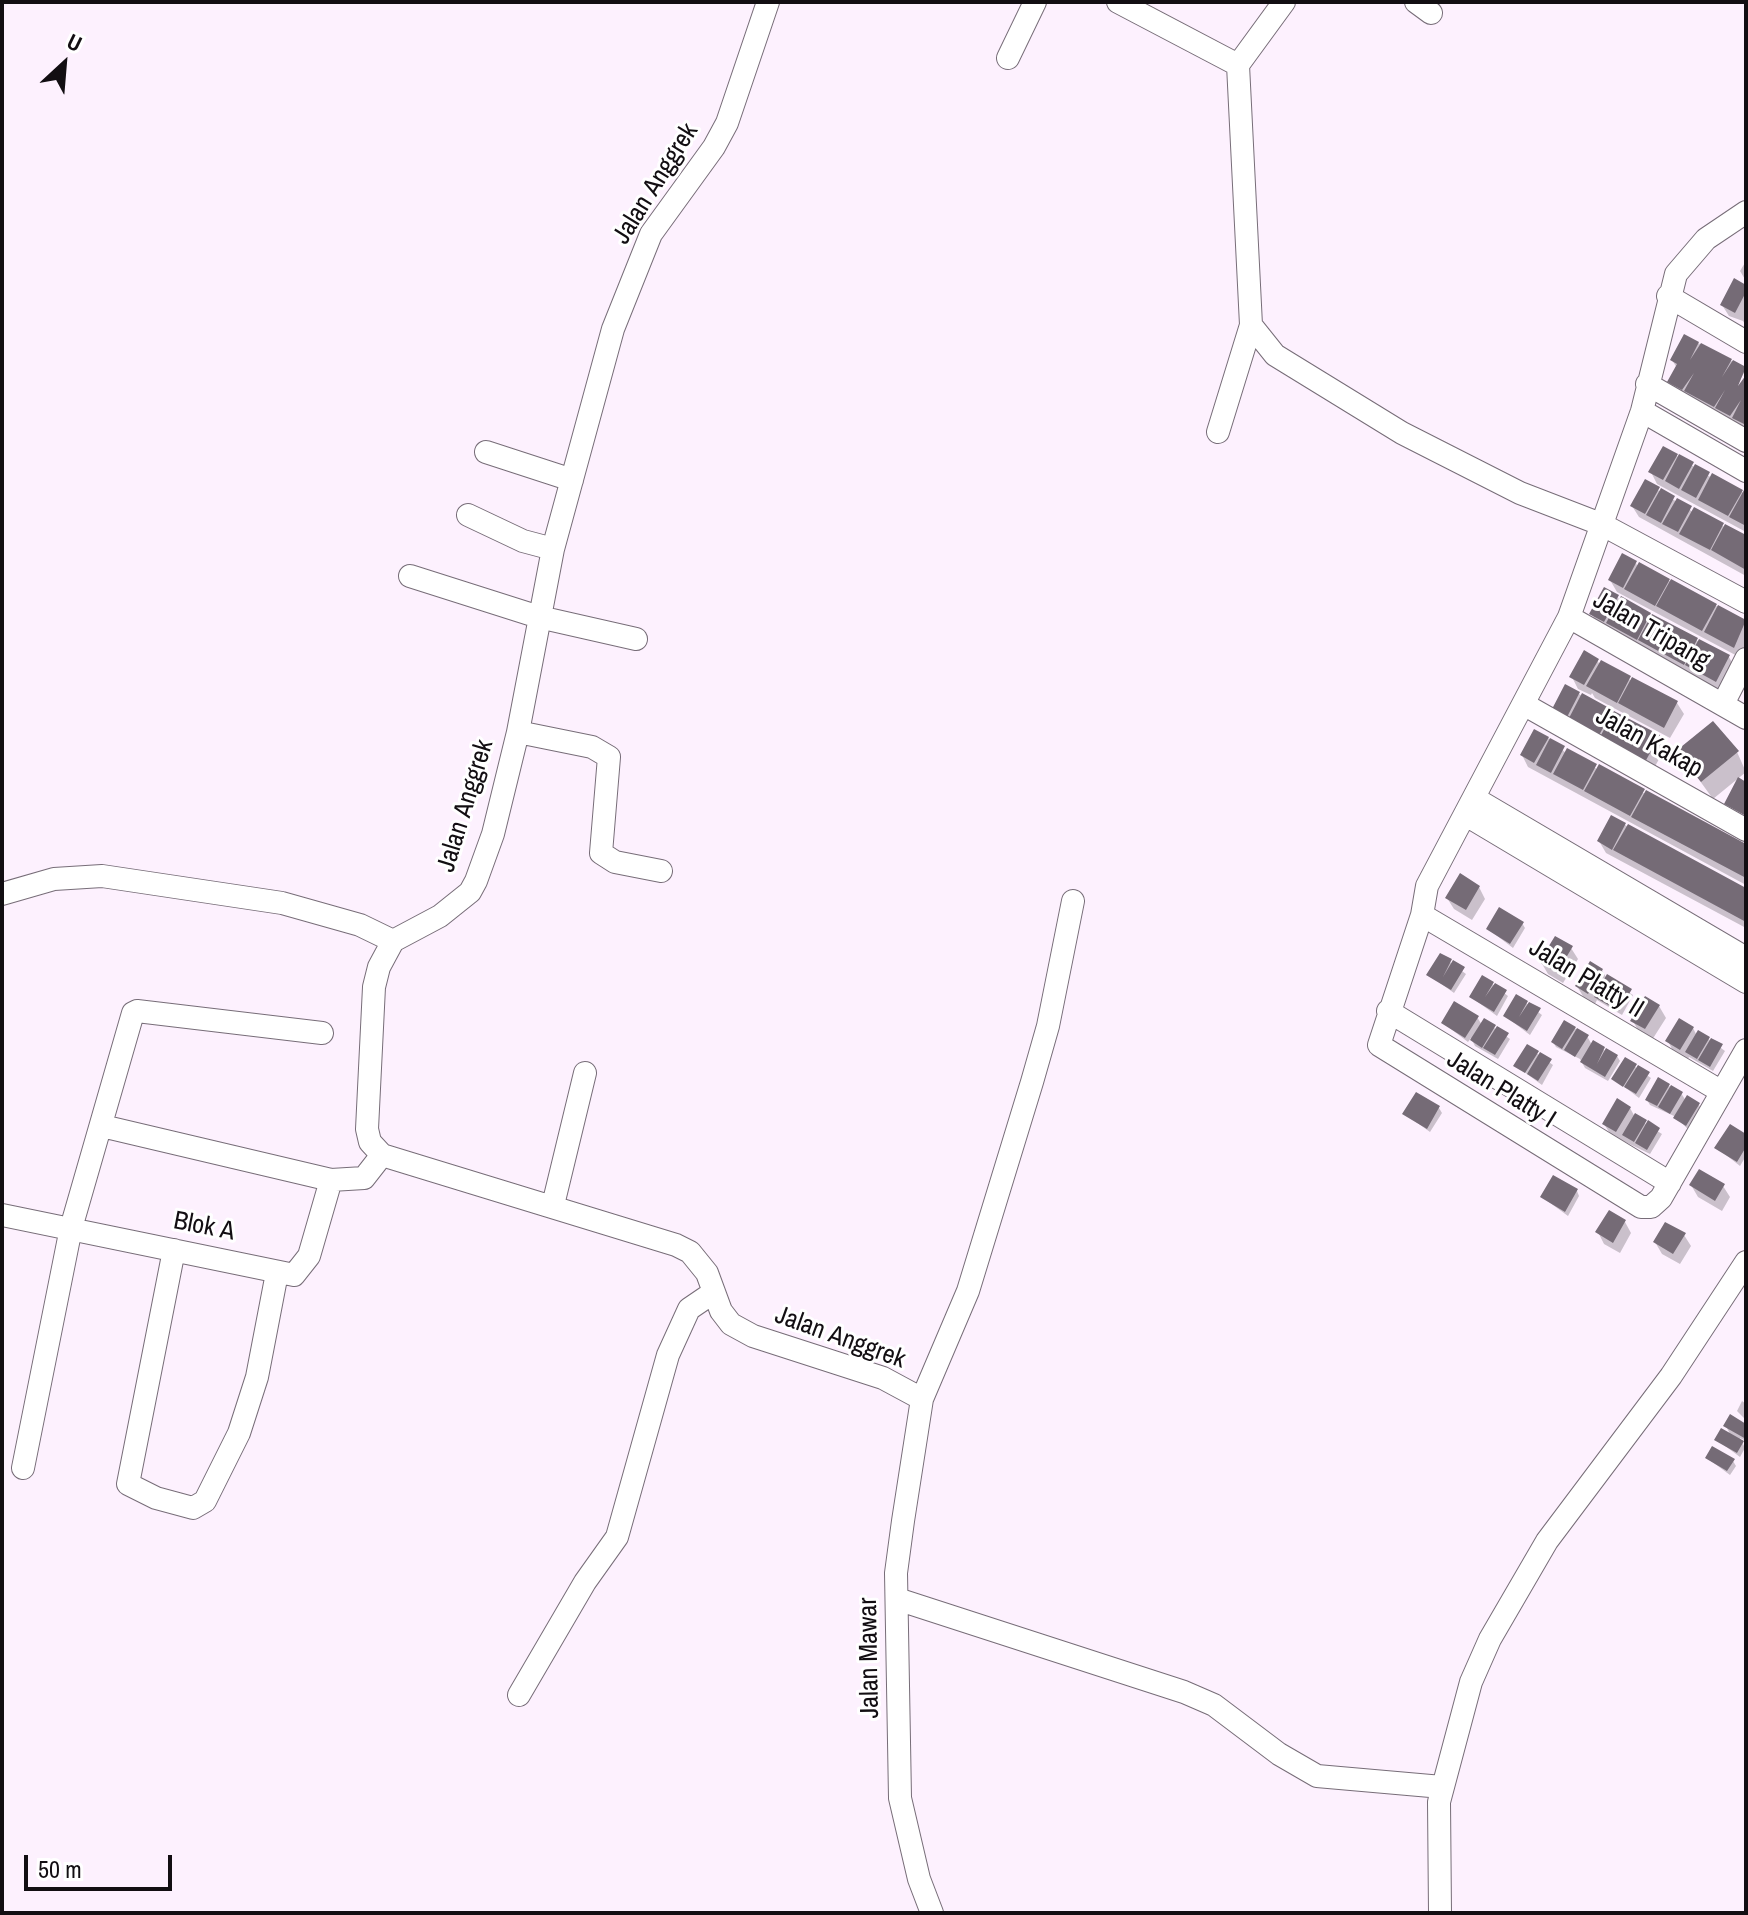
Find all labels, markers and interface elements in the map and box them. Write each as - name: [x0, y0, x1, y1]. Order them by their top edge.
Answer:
- north arrow: [24, 24, 104, 104]
- text: U: [62, 26, 87, 59]
- street label: Jalan Anggrek: [607, 118, 705, 250]
- street label: Jalan Tripang: [1587, 585, 1715, 677]
- street label: Jalan Kakap: [1590, 701, 1708, 785]
- street label: Jalan Anggrek: [431, 736, 501, 876]
- street label: Jalan Platty II: [1523, 933, 1649, 1025]
- street label: Jalan Platty I: [1441, 1044, 1561, 1136]
- street label: Blok A: [171, 1206, 237, 1248]
- street label: Jalan Anggrek: [771, 1300, 909, 1376]
- street label: Jalan Mawar: [853, 1597, 887, 1719]
- scale bar: [28, 1839, 176, 1889]
- text: 50 m: [38, 1853, 82, 1885]

